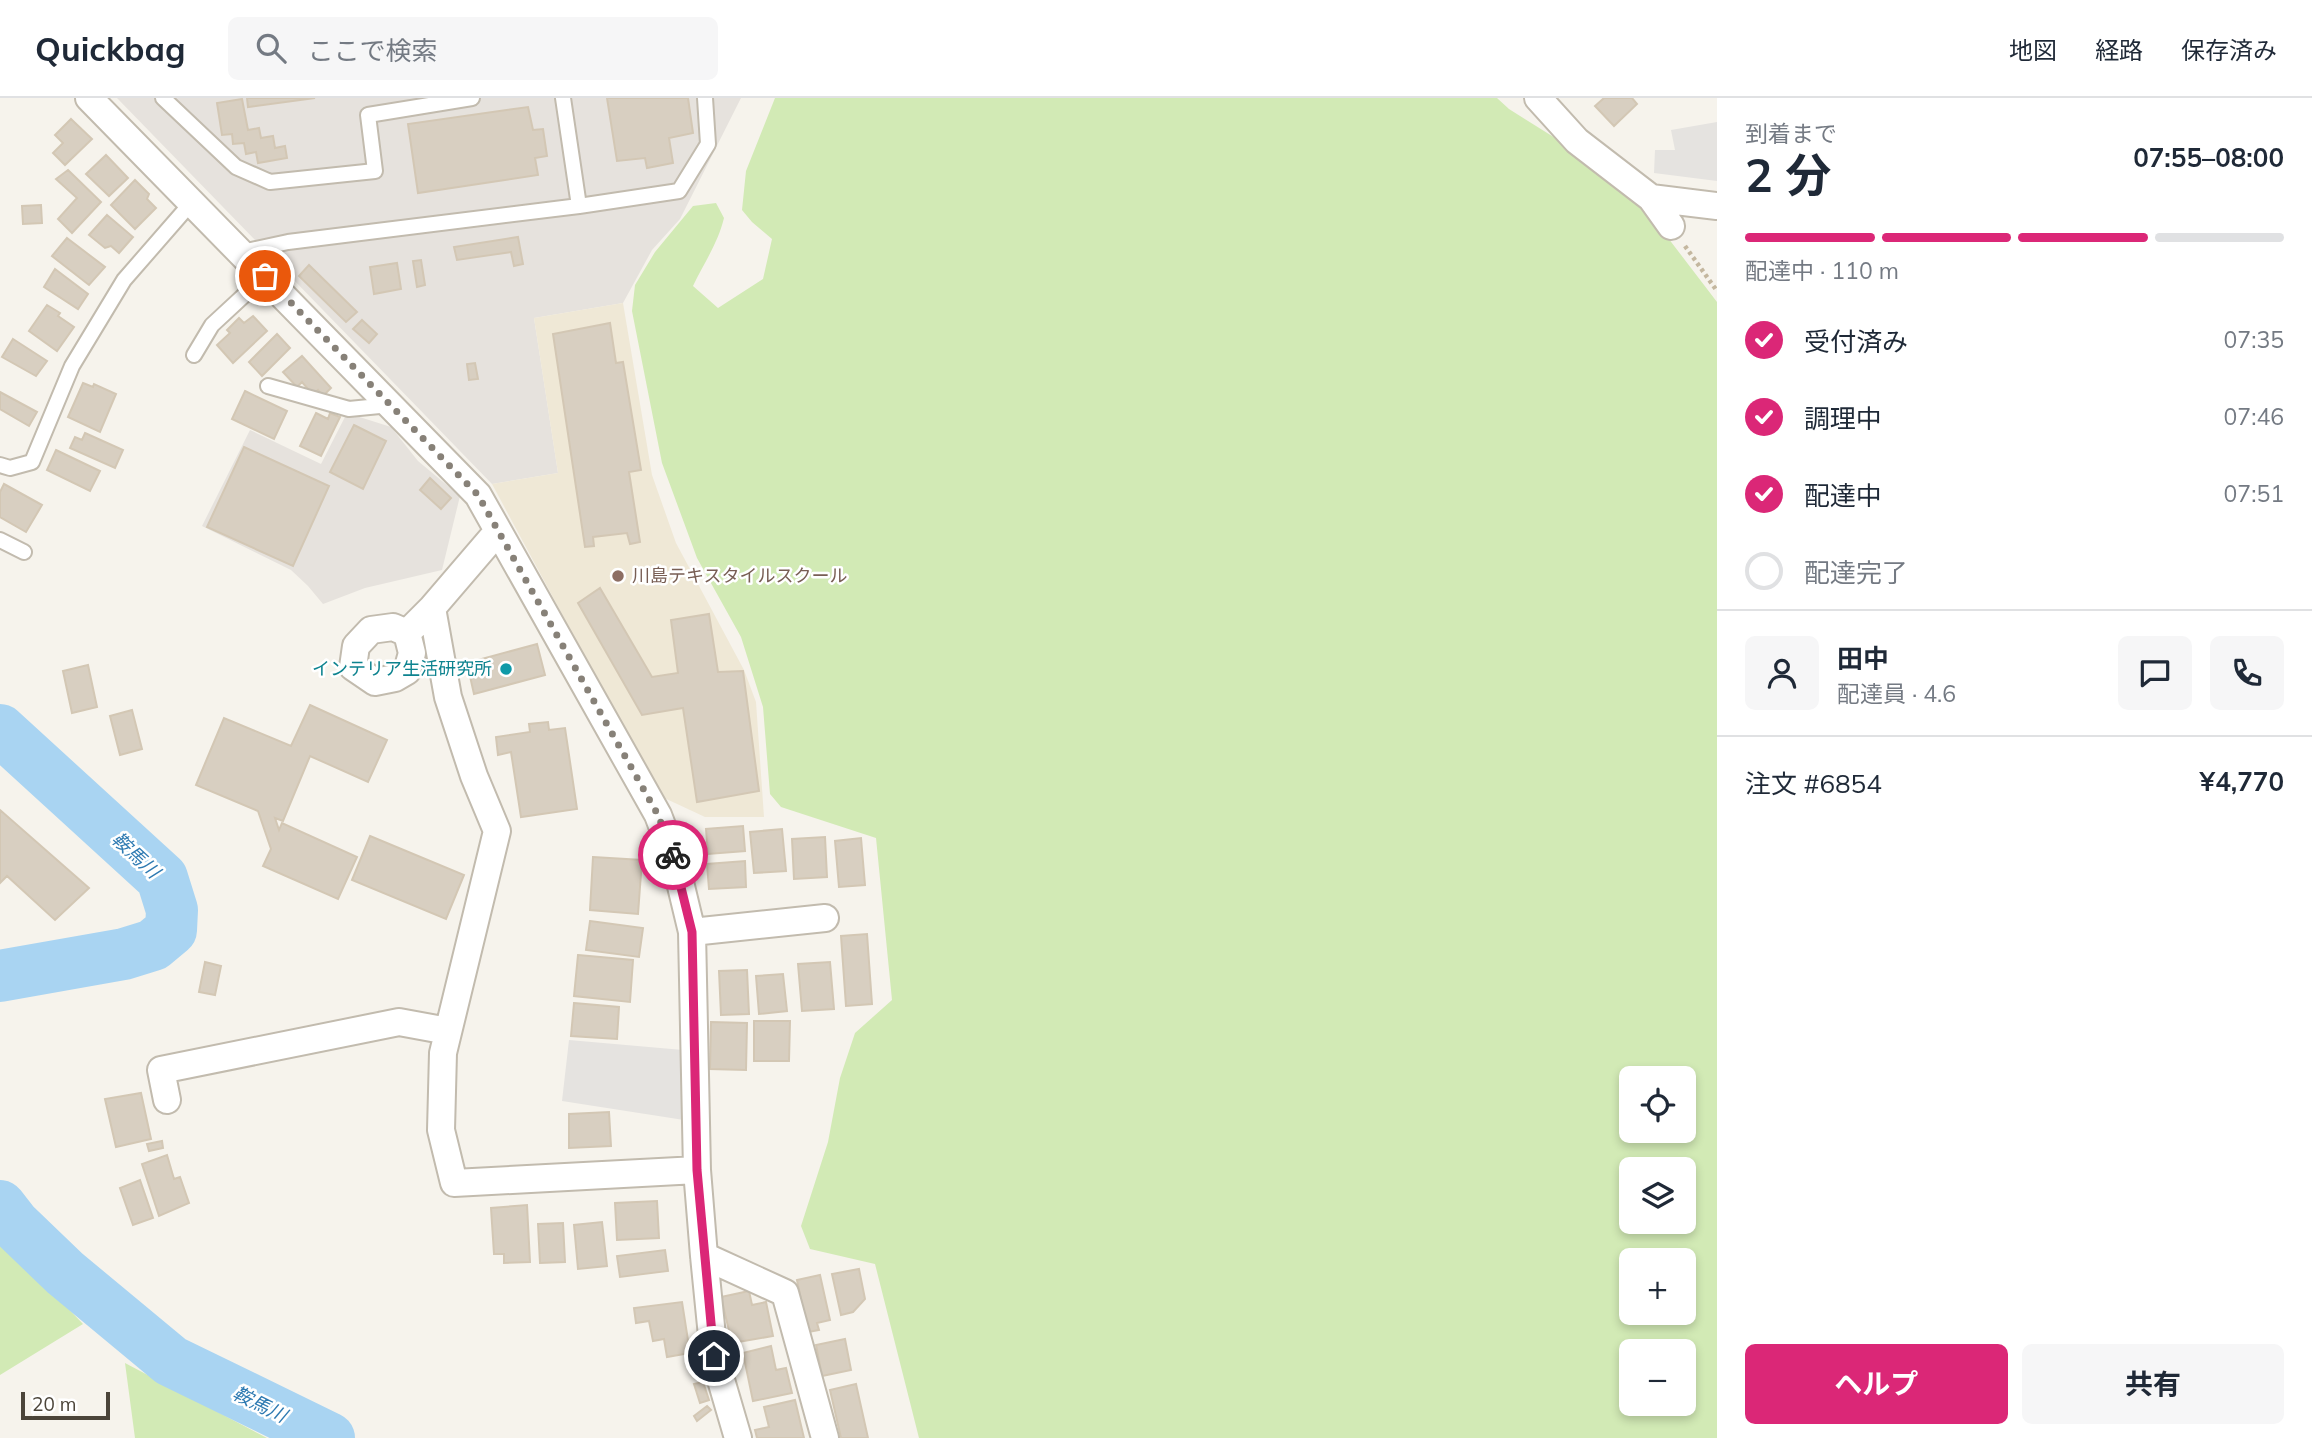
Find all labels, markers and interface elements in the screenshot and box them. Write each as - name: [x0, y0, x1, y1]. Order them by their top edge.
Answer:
- search box: [228, 17, 718, 80]
- text: Quickbag: [35, 28, 186, 69]
- icon: search: [252, 29, 290, 67]
- text: ここで検索: [308, 34, 438, 67]
- text: 地図: [2009, 35, 2057, 65]
- text: 経路: [2095, 35, 2143, 65]
- text: 保存済み: [2181, 35, 2277, 65]
- text: 到着まで: [1745, 119, 1837, 148]
- text: 07:55–08:00: [2133, 141, 2284, 174]
- text: 2 分: [1745, 146, 1831, 204]
- pin: [235, 246, 295, 306]
- text: 配達中 · 110 m: [1745, 256, 1899, 285]
- icon: bag: [246, 257, 284, 295]
- icon: check: [1745, 321, 1783, 359]
- text: 受付済み: [1804, 325, 1908, 358]
- text: 07:35: [2224, 325, 2284, 354]
- icon: check: [1745, 398, 1783, 436]
- text: 調理中: [1804, 402, 1882, 435]
- text: 07:46: [2224, 402, 2284, 431]
- icon: check: [1745, 475, 1783, 513]
- text: 配達中: [1804, 479, 1882, 512]
- text: 07:51: [2224, 479, 2284, 508]
- text: 配達完了: [1804, 556, 1908, 589]
- place label: 川島テキスタイルスクール: [632, 564, 847, 587]
- marker: 川島テキスタイルスクール: [610, 568, 626, 584]
- button: person: [1745, 636, 1819, 710]
- button: chat: [2118, 636, 2192, 710]
- button: phone: [2210, 636, 2284, 710]
- text: 田中: [1837, 642, 1889, 675]
- place label: インテリア生活研究所: [312, 657, 492, 680]
- marker: インテリア生活研究所: [498, 661, 514, 677]
- text: 配達員 · 4.6: [1837, 679, 1956, 708]
- text: ¥4,770: [2200, 765, 2284, 798]
- text: 注文 #6854: [1745, 767, 1882, 800]
- courier: [638, 820, 708, 890]
- water label: 鞍馬川: [107, 827, 166, 885]
- icon: bike: [654, 836, 692, 874]
- map controls: [1619, 1066, 1696, 1416]
- button: locate: [1619, 1066, 1696, 1143]
- button: layers: [1619, 1157, 1696, 1234]
- button: +: [1619, 1248, 1696, 1325]
- pin: [684, 1326, 744, 1386]
- icon: home: [695, 1337, 733, 1375]
- button: −: [1619, 1339, 1696, 1416]
- button: ヘルプ: [1745, 1344, 2008, 1424]
- button: 共有: [2022, 1344, 2284, 1424]
- water label: 鞍馬川: [229, 1381, 293, 1428]
- scale bar: [21, 1389, 110, 1421]
- text: 20 m: [32, 1392, 76, 1416]

